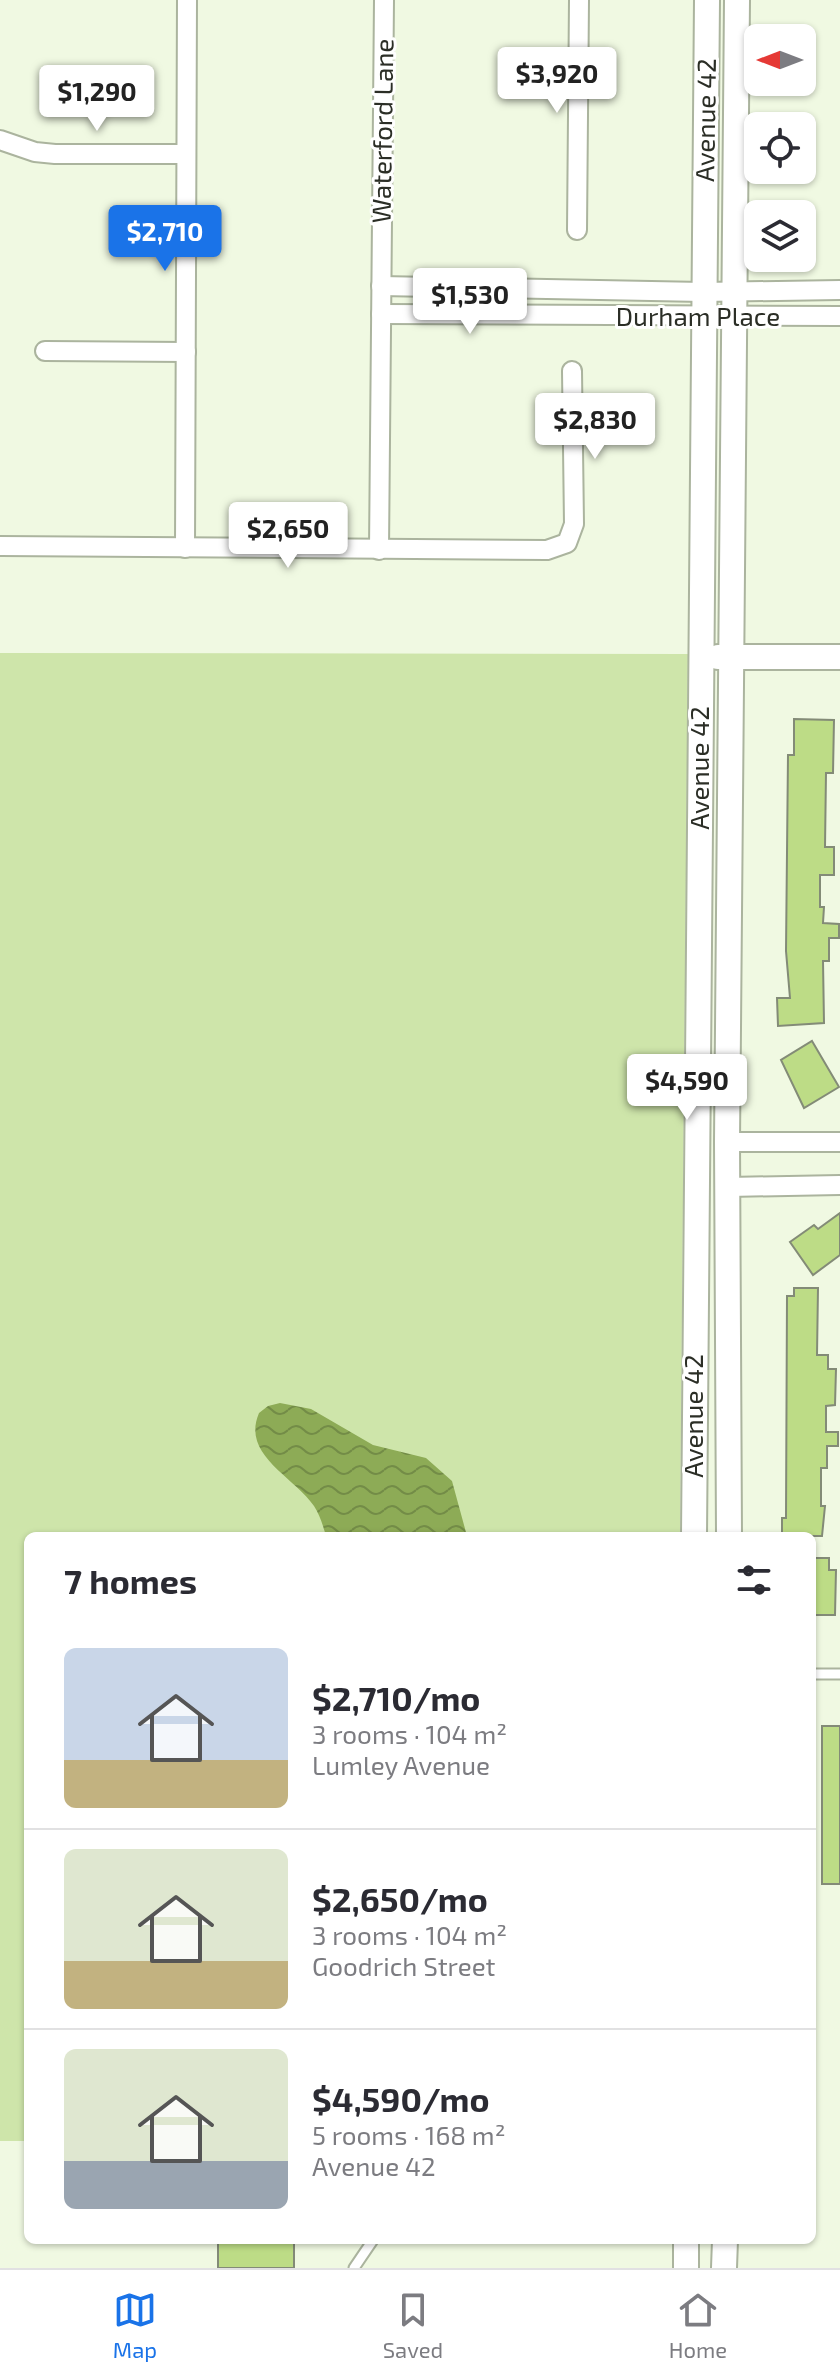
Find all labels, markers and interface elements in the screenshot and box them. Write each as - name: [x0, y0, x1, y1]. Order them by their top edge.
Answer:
- north arrow: [744, 24, 816, 96]
- map controls: [744, 24, 816, 272]
- street label: Waterford Lane: [364, 38, 399, 224]
- pin: $3,920: [492, 47, 622, 115]
- text: $3,920: [516, 57, 598, 88]
- street label: Avenue 42: [688, 58, 721, 182]
- pin: $1,290: [32, 65, 162, 133]
- text: $1,290: [57, 75, 137, 106]
- button: locate: [744, 112, 816, 184]
- button: layers: [744, 200, 816, 272]
- pin: $2,710: [100, 205, 230, 273]
- text: $2,710: [127, 215, 204, 246]
- pin: $1,530: [405, 268, 535, 336]
- text: $1,530: [431, 278, 509, 309]
- street label: Durham Place: [616, 300, 780, 331]
- pin: $2,830: [530, 393, 660, 461]
- text: $2,830: [553, 403, 637, 434]
- pin: $2,650: [223, 502, 353, 570]
- text: $2,650: [247, 512, 329, 543]
- street label: Avenue 42: [683, 706, 714, 830]
- pin: $4,590: [622, 1054, 752, 1122]
- text: $4,590: [645, 1064, 729, 1095]
- street label: Avenue 42: [677, 1354, 708, 1478]
- icon: filters: [732, 1558, 776, 1602]
- text: 7 homes: [64, 1560, 197, 1601]
- text: $2,710/mo: [312, 1677, 480, 1718]
- icon: home: [128, 1680, 224, 1776]
- text: 3 rooms · 104 m²: [312, 1718, 507, 1749]
- text: Lumley Avenue: [312, 1749, 490, 1780]
- text: $2,650/mo: [312, 1878, 488, 1919]
- icon: home: [128, 1881, 224, 1977]
- text: 3 rooms · 104 m²: [312, 1919, 507, 1950]
- text: Goodrich Street: [312, 1950, 496, 1981]
- text: $4,590/mo: [312, 2078, 490, 2119]
- icon: home: [128, 2081, 224, 2177]
- text: 5 rooms · 168 m²: [312, 2119, 505, 2150]
- text: Avenue 42: [312, 2150, 436, 2181]
- tab: Map: [113, 2288, 157, 2362]
- tab: Saved: [383, 2288, 443, 2362]
- tab: Home: [669, 2288, 727, 2362]

